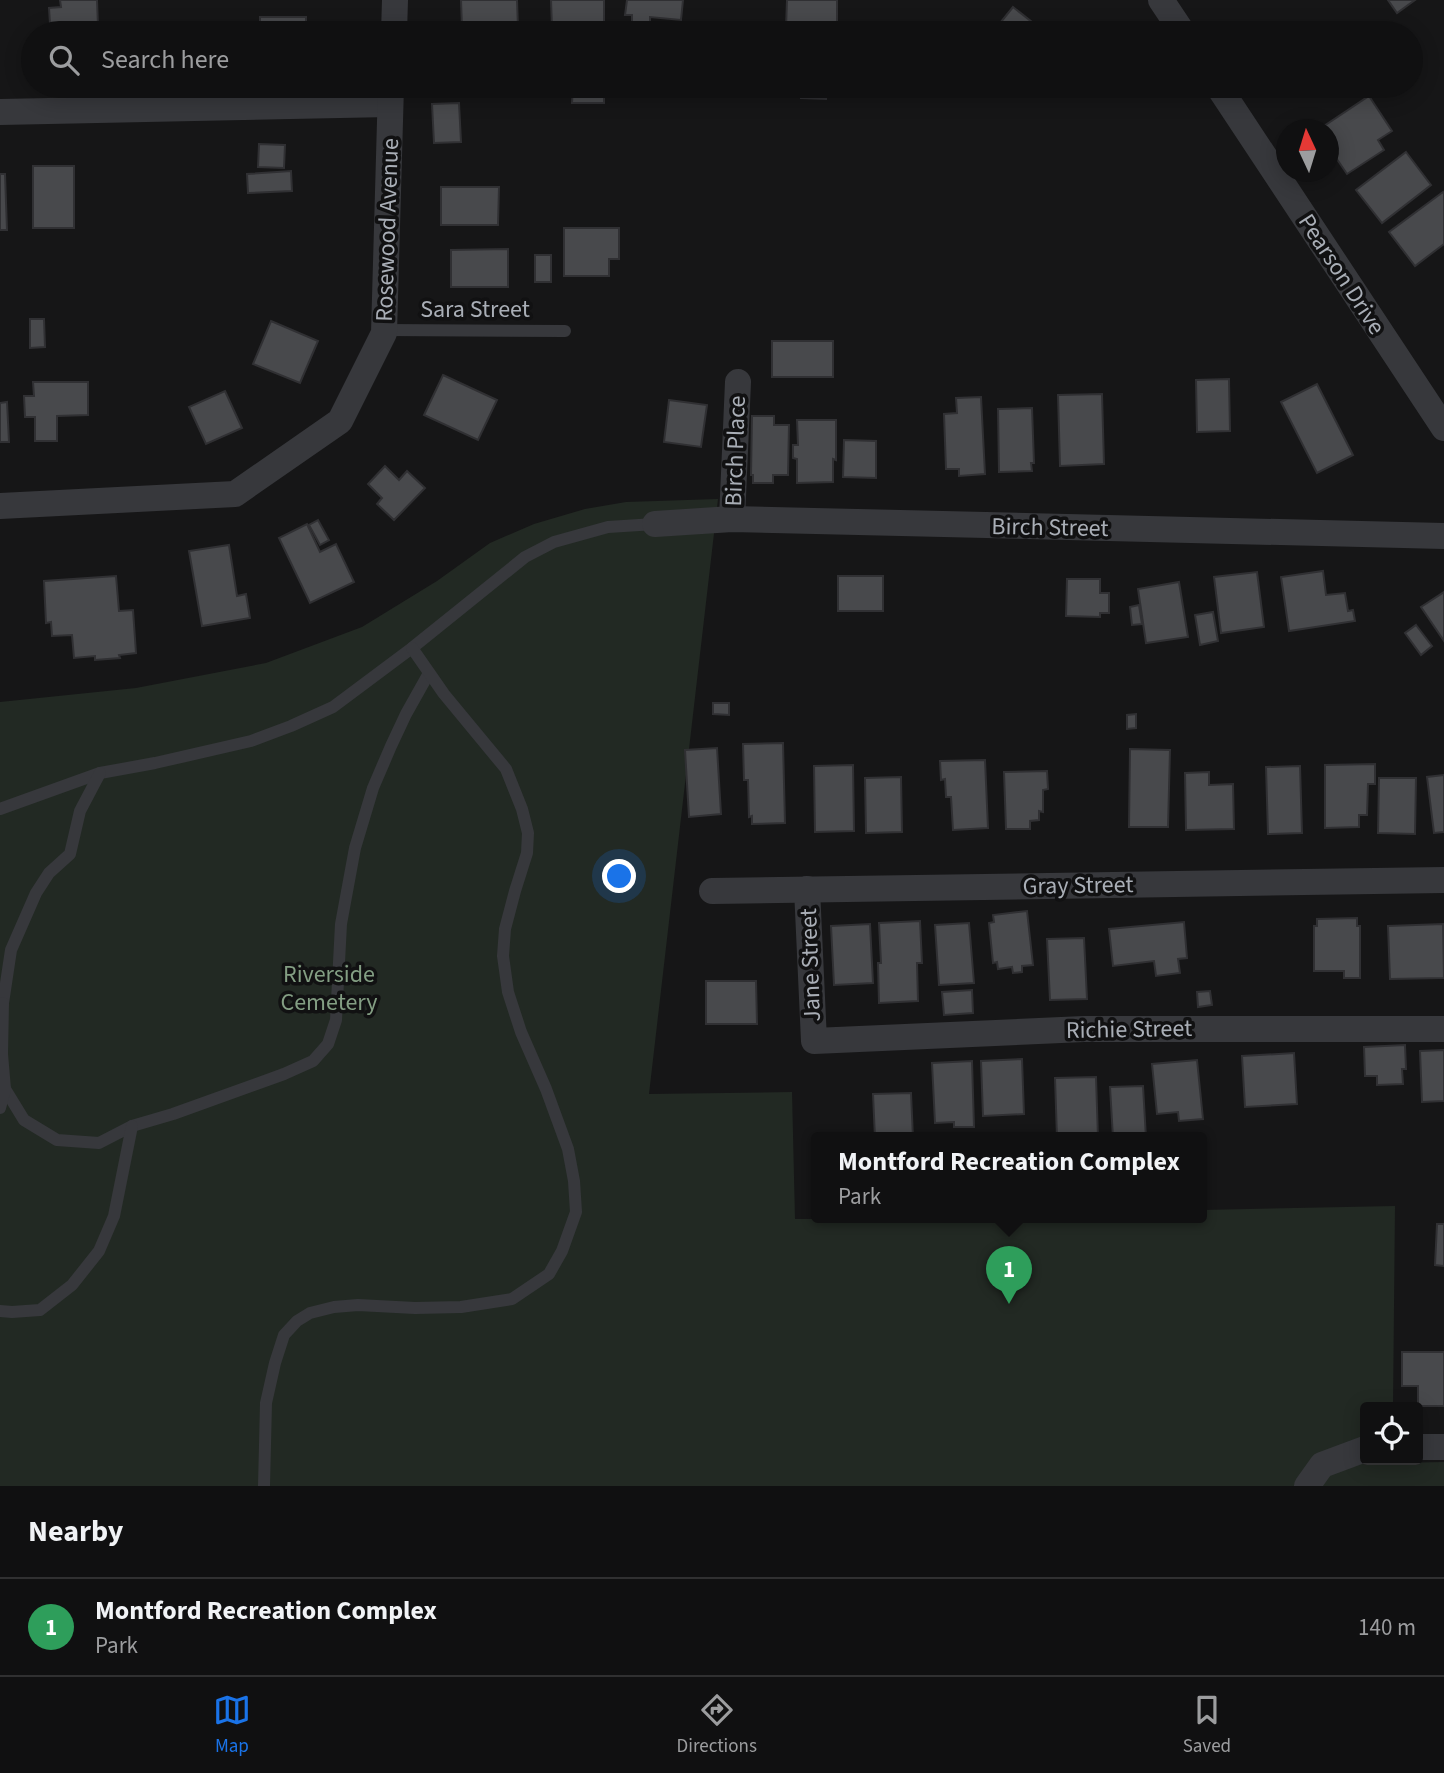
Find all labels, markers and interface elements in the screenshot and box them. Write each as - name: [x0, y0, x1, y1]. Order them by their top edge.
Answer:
- search box: [21, 21, 1423, 98]
- icon: search: [45, 41, 83, 79]
- text: Search here: [101, 41, 229, 78]
- north arrow: [1276, 119, 1339, 182]
- street label: Rosewood Avenue: [367, 138, 408, 322]
- street label: Pearson Drive: [1289, 207, 1394, 342]
- street label: Sara Street: [420, 292, 530, 327]
- street label: Birch Place: [716, 395, 755, 507]
- street label: Birch Street: [991, 509, 1109, 546]
- your location: [602, 859, 636, 893]
- street label: Gray Street: [1022, 867, 1134, 904]
- street label: Jane Street: [791, 908, 830, 1022]
- park label: Riverside Cemetery: [281, 957, 378, 1020]
- street label: Richie Street: [1066, 1011, 1192, 1048]
- popup: [811, 1132, 1207, 1223]
- text: Montford Recreation Complex: [838, 1143, 1180, 1180]
- text: Park: [838, 1180, 881, 1213]
- pin: 1: [986, 1246, 1032, 1304]
- map controls: [1360, 1402, 1423, 1465]
- button: locate: [1360, 1402, 1423, 1465]
- text: Nearby: [28, 1510, 123, 1553]
- text: Montford Recreation Complex: [95, 1592, 437, 1629]
- text: 1: [45, 1611, 57, 1644]
- text: 140 m: [1358, 1611, 1416, 1644]
- text: Park: [95, 1629, 138, 1662]
- tab: Map: [213, 1691, 251, 1760]
- tab: Directions: [677, 1691, 757, 1760]
- tab: Saved: [1183, 1691, 1231, 1760]

